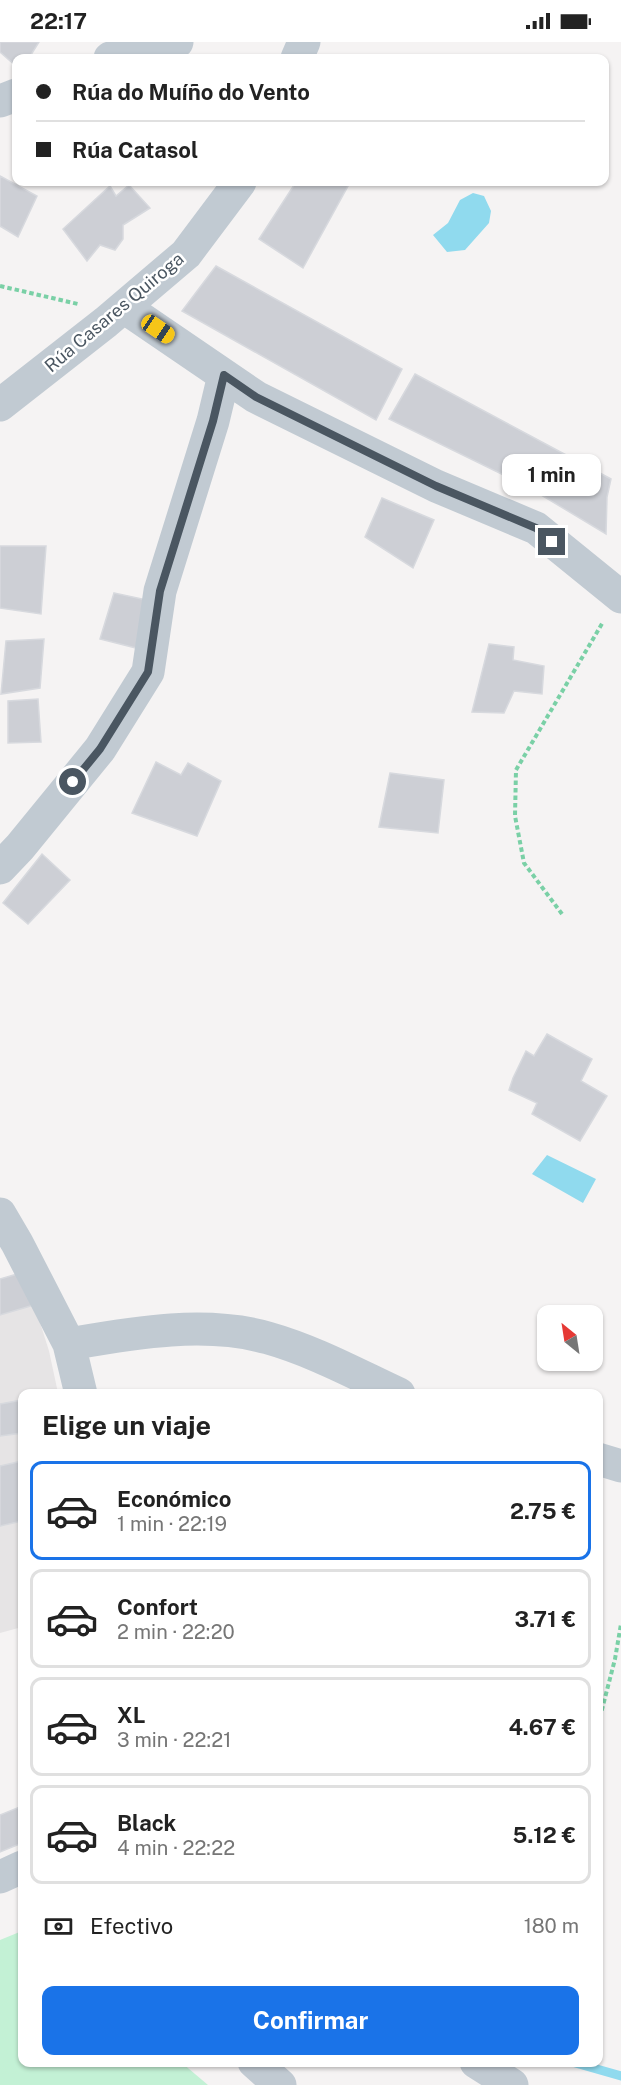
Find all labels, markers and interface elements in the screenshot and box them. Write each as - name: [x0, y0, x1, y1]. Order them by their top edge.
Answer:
- text: 22:17: [30, 8, 87, 34]
- text: Rúa do Muíño do Vento: [72, 79, 310, 105]
- text: Rúa Catasol: [72, 137, 198, 163]
- street label: Rúa Casares Quiroga: [40, 248, 188, 376]
- car: [138, 311, 178, 347]
- callout: 1 min: [502, 455, 602, 497]
- text: 1 min: [527, 463, 576, 487]
- route end: [538, 528, 565, 555]
- route start: [59, 768, 86, 795]
- north arrow: [537, 1305, 603, 1371]
- map controls: [537, 1305, 603, 1371]
- text: Elige un viaje: [42, 1409, 211, 1441]
- icon: car: [45, 1484, 99, 1538]
- text: Económico: [117, 1486, 232, 1512]
- text: 2.75 €: [510, 1498, 576, 1524]
- text: 1 min · 22:19: [117, 1512, 227, 1536]
- icon: car: [45, 1592, 99, 1646]
- text: Confort: [117, 1594, 198, 1620]
- text: 3.71 €: [515, 1606, 576, 1632]
- text: 2 min · 22:20: [117, 1620, 235, 1644]
- icon: car: [45, 1700, 99, 1754]
- text: XL: [117, 1702, 145, 1728]
- text: 4.67 €: [508, 1714, 576, 1740]
- text: 3 min · 22:21: [117, 1728, 231, 1752]
- icon: car: [45, 1808, 99, 1862]
- text: Black: [117, 1810, 176, 1836]
- text: 5.12 €: [513, 1822, 576, 1848]
- text: 4 min · 22:22: [117, 1836, 235, 1860]
- icon: cash: [42, 1910, 75, 1943]
- text: Efectivo: [90, 1913, 173, 1939]
- text: 180 m: [524, 1914, 579, 1938]
- button: Confirmar: [42, 1986, 579, 2055]

